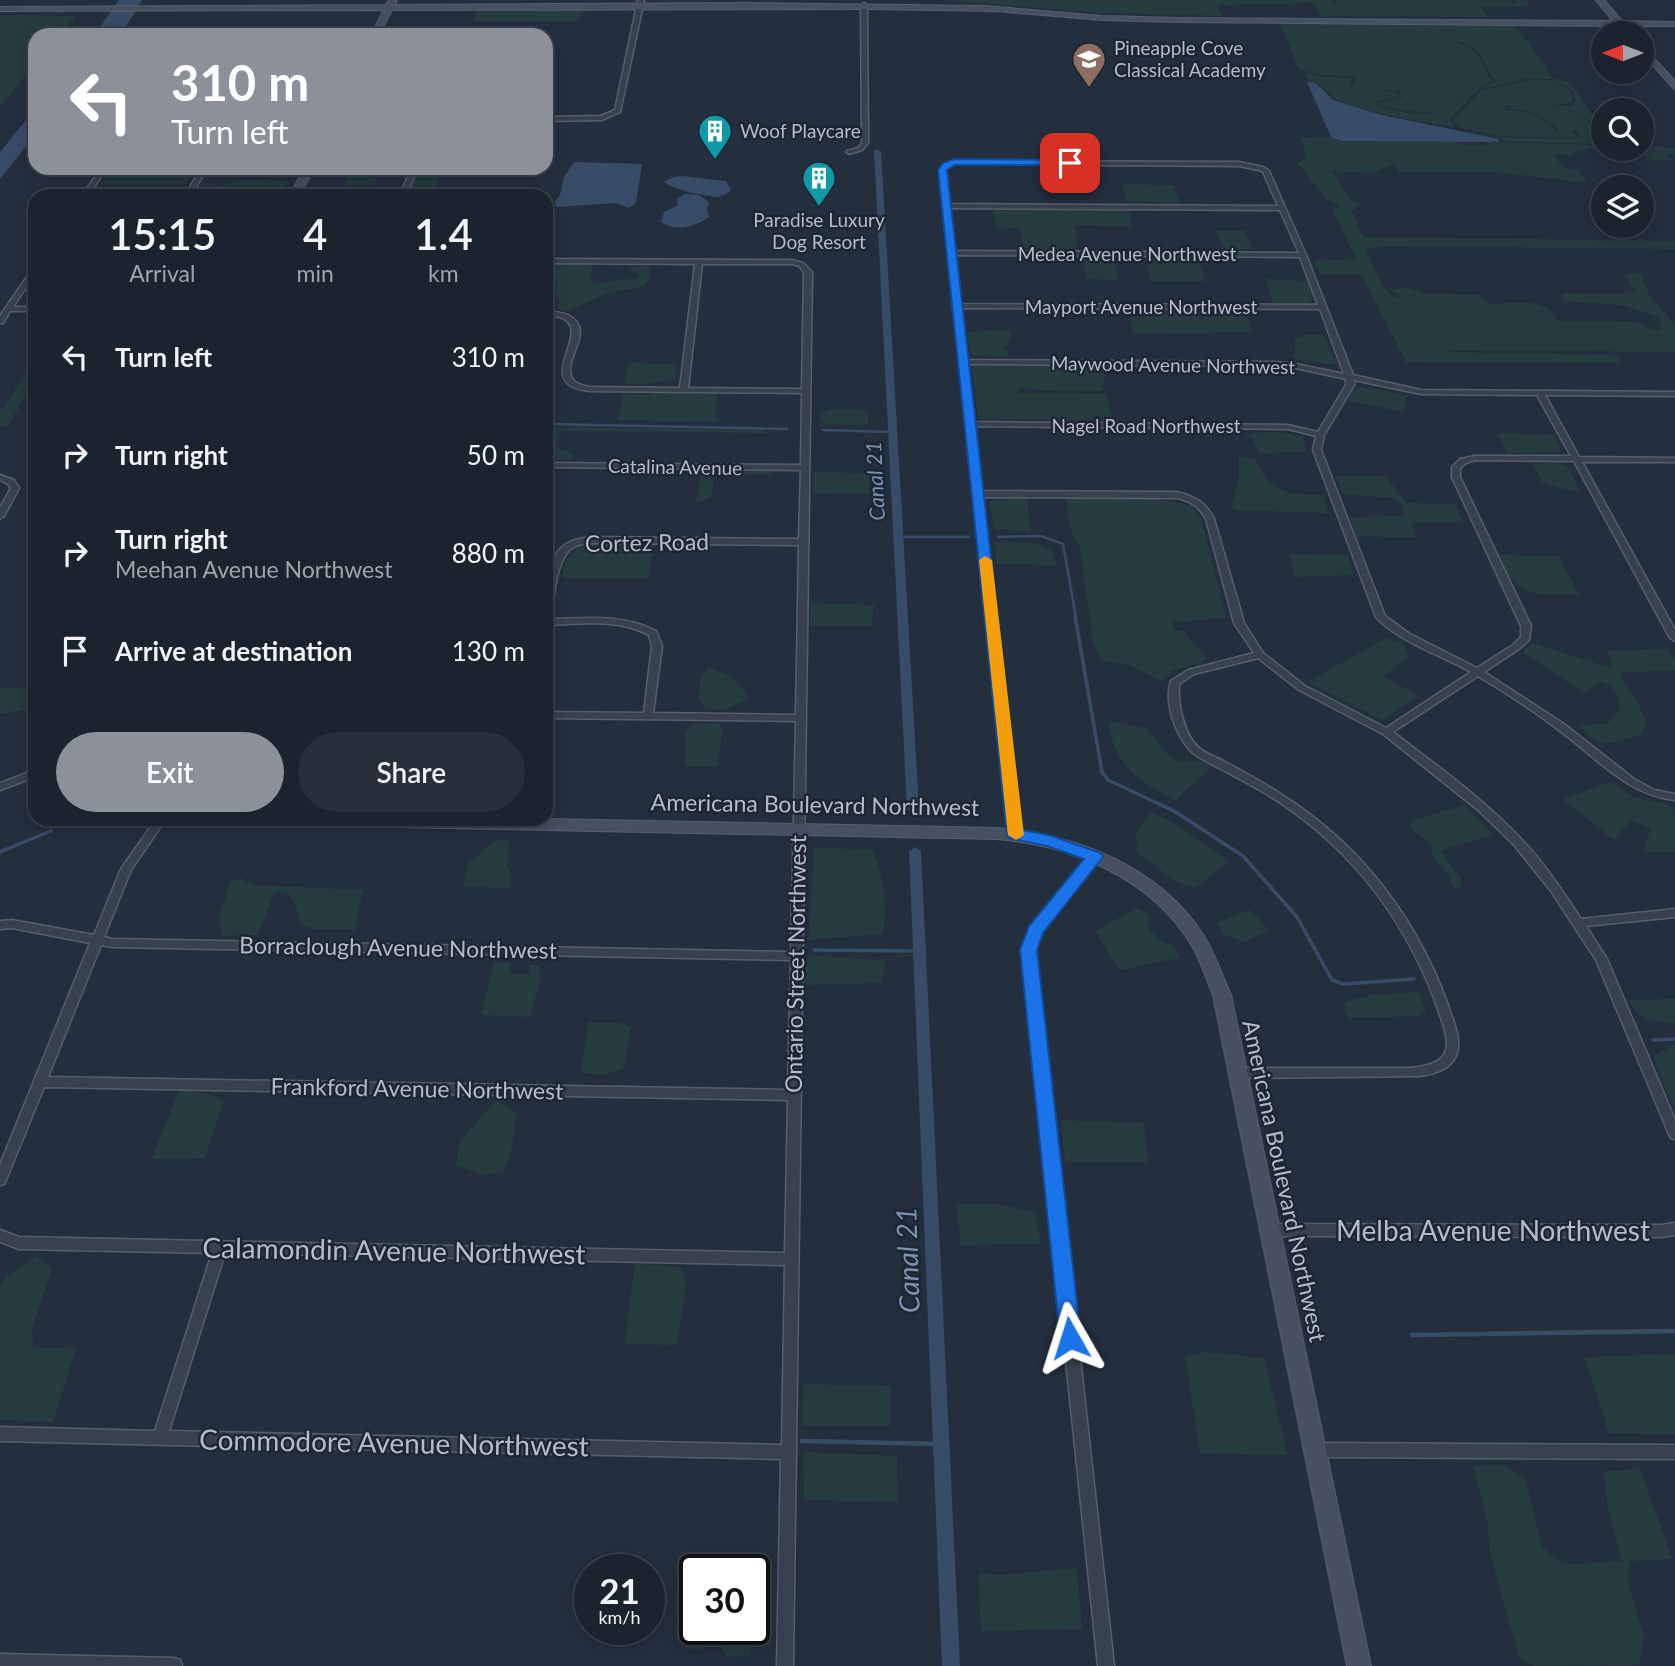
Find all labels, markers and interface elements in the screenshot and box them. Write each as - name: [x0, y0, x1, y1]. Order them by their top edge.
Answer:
- north arrow: [1591, 21, 1654, 84]
- map controls: [1591, 21, 1654, 238]
- place label: Pineapple Cove Classical Academy: [1114, 36, 1266, 81]
- school or university icon: Pineapple Cove Classical Academy: [1070, 40, 1108, 89]
- text: 310 m: [171, 53, 309, 111]
- icon: left: [56, 56, 147, 147]
- button: search: [1591, 98, 1654, 161]
- text: Turn left: [171, 112, 288, 151]
- building icon: Woof Playcare: [696, 112, 734, 161]
- place label: Woof Playcare: [740, 119, 861, 142]
- pin: [1040, 133, 1100, 193]
- icon: arrive: [1051, 144, 1089, 182]
- building icon: Paradise Luxury Dog Resort: [800, 159, 838, 208]
- button: layers: [1591, 175, 1654, 238]
- place label: Paradise Luxury Dog Resort: [753, 208, 885, 253]
- text: 15:15: [108, 209, 216, 259]
- text: 4: [303, 209, 327, 259]
- text: 1.4: [414, 209, 473, 259]
- street label: Medea Avenue Northwest: [1018, 242, 1236, 265]
- text: Arrival: [129, 259, 195, 287]
- text: min: [297, 259, 334, 287]
- text: km: [428, 259, 459, 287]
- street label: Mayport Avenue Northwest: [1025, 295, 1258, 318]
- icon: left: [56, 338, 94, 376]
- text: Turn left: [115, 341, 212, 373]
- text: 310 m: [452, 341, 525, 373]
- street label: Maywood Avenue Northwest: [1051, 351, 1296, 378]
- street label: Nagel Road Northwest: [1052, 414, 1241, 437]
- icon: right: [56, 436, 94, 474]
- text: Turn right: [115, 439, 228, 471]
- text: 50 m: [467, 439, 525, 471]
- water label: Canal 21: [860, 441, 889, 521]
- street label: Catalina Avenue: [608, 454, 742, 479]
- text: Turn right: [115, 523, 228, 555]
- street label: Cortez Road: [585, 527, 709, 557]
- icon: right: [56, 534, 94, 572]
- text: 880 m: [452, 537, 525, 569]
- text: Meehan Avenue Northwest: [115, 555, 392, 583]
- icon: arrive: [56, 632, 94, 670]
- text: Arrive at destination: [115, 635, 352, 667]
- text: 130 m: [452, 635, 525, 667]
- button: Exit: [56, 732, 284, 812]
- button: Share: [298, 732, 525, 812]
- street label: Americana Boulevard Northwest: [651, 787, 980, 821]
- street label: Ontario Street Northwest: [779, 834, 811, 1093]
- street label: Borraclough Avenue Northwest: [239, 930, 558, 964]
- street label: Americana Boulevard Northwest: [1237, 1017, 1333, 1345]
- street label: Frankford Avenue Northwest: [270, 1071, 564, 1105]
- water label: Canal 21: [888, 1206, 926, 1314]
- street label: Melba Avenue Northwest: [1336, 1213, 1650, 1247]
- street label: Calamondin Avenue Northwest: [202, 1230, 586, 1270]
- position arrow: [1033, 1301, 1107, 1375]
- street label: Commodore Avenue Northwest: [199, 1422, 589, 1462]
- speed limit sign: 30: [679, 1554, 770, 1645]
- text: 21: [599, 1569, 640, 1611]
- text: km/h: [598, 1606, 641, 1628]

